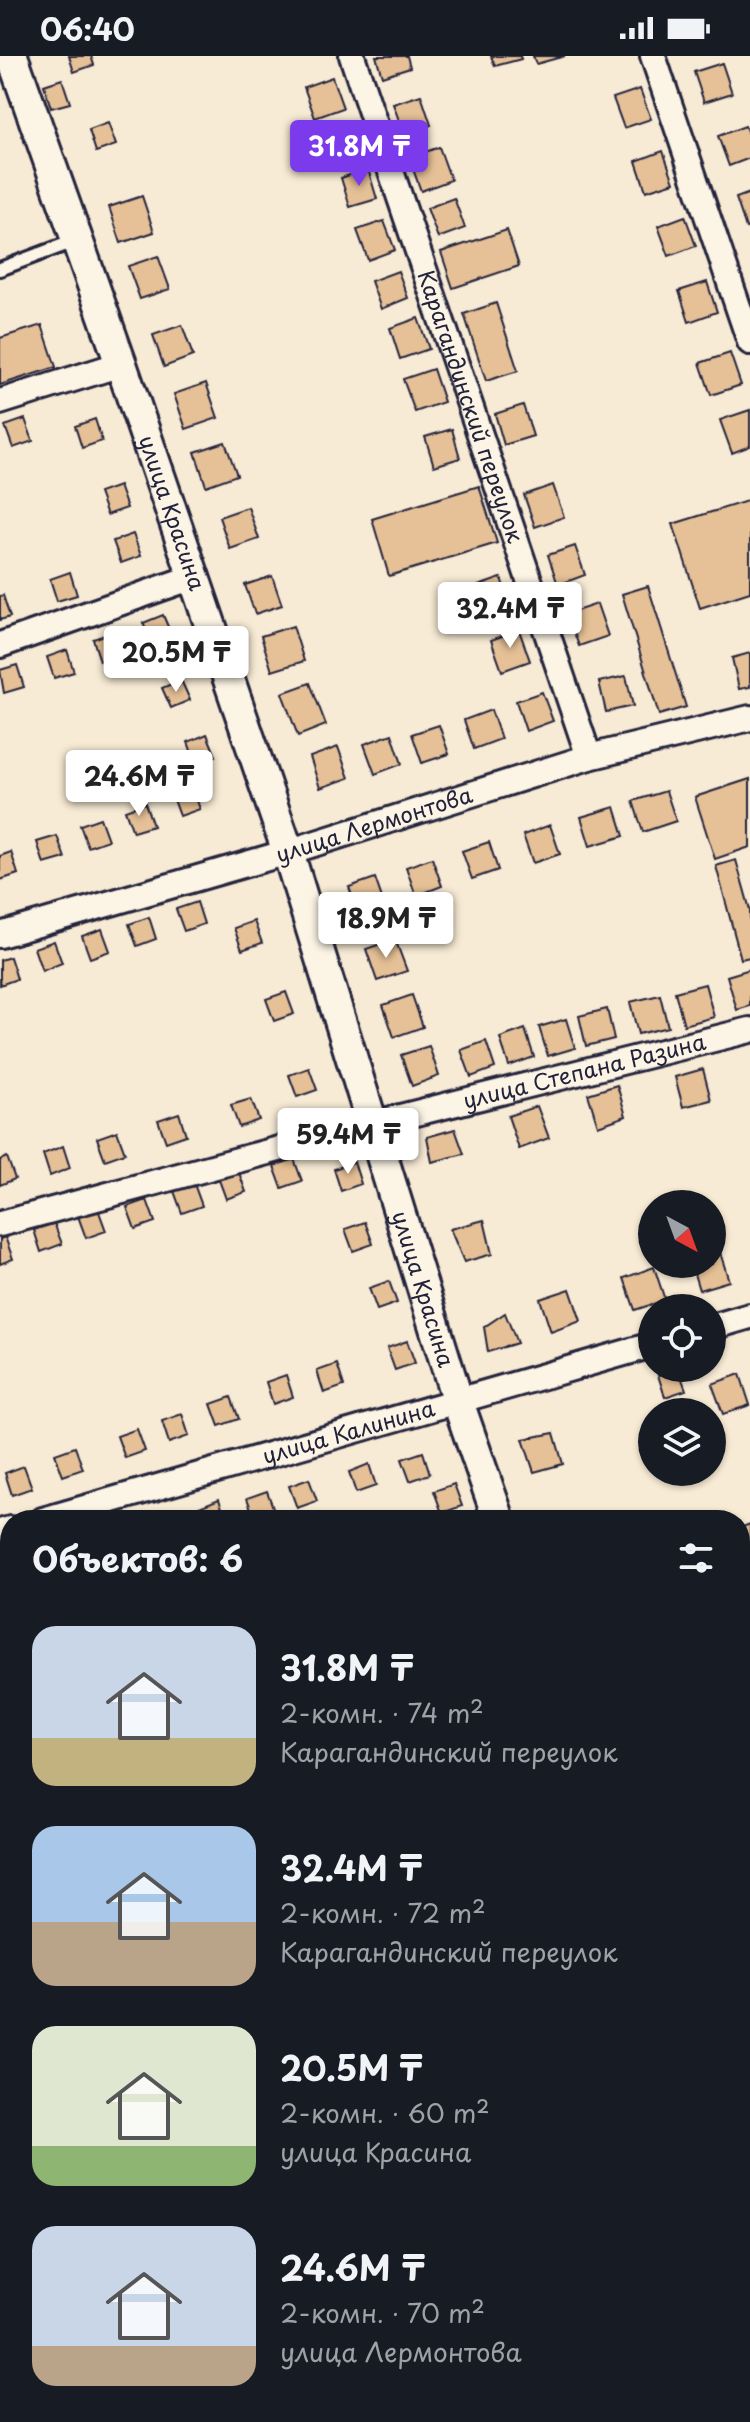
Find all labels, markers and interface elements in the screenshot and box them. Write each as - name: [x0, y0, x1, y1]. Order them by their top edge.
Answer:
- text: 06:40: [40, 6, 135, 51]
- pin: 31.8M ₸: [285, 120, 433, 188]
- text: 31.8M ₸: [308, 126, 410, 165]
- street label: Карагандинский переулок: [411, 265, 534, 548]
- street label: улица Красина: [132, 430, 215, 594]
- pin: 32.4M ₸: [436, 582, 584, 650]
- text: 32.4M ₸: [456, 588, 564, 627]
- pin: 20.5M ₸: [102, 626, 250, 694]
- text: 20.5M ₸: [122, 632, 230, 671]
- pin: 24.6M ₸: [65, 750, 213, 818]
- text: 24.6M ₸: [84, 756, 194, 795]
- street label: улица Лермонтова: [271, 777, 476, 870]
- pin: 18.9M ₸: [312, 892, 460, 960]
- text: 18.9M ₸: [336, 898, 436, 937]
- street label: улица Степана Разина: [459, 1024, 709, 1116]
- pin: 59.4M ₸: [274, 1108, 422, 1176]
- text: 59.4M ₸: [296, 1114, 400, 1153]
- north arrow: [638, 1190, 726, 1278]
- map controls: [638, 1190, 726, 1486]
- street label: улица Красина: [385, 1206, 464, 1371]
- button: locate: [638, 1294, 726, 1382]
- street label: улица Калинина: [258, 1390, 438, 1471]
- button: layers: [638, 1398, 726, 1486]
- text: Объектов: 6: [32, 1532, 243, 1584]
- icon: filters: [674, 1536, 718, 1580]
- text: 31.8M ₸: [280, 1641, 413, 1693]
- icon: home: [96, 1658, 192, 1754]
- text: 2-комн. · 74 m²: [280, 1693, 484, 1732]
- text: Карагандинский переулок: [280, 1732, 618, 1771]
- text: 32.4M ₸: [280, 1841, 422, 1893]
- icon: home: [96, 1858, 192, 1954]
- text: 2-комн. · 72 m²: [280, 1893, 486, 1932]
- text: Карагандинский переулок: [280, 1932, 618, 1971]
- text: 20.5M ₸: [280, 2041, 422, 2093]
- icon: home: [96, 2058, 192, 2154]
- text: 2-комн. · 60 m²: [280, 2093, 490, 2132]
- text: улица Красина: [280, 2132, 471, 2171]
- text: 24.6M ₸: [280, 2241, 425, 2293]
- icon: home: [96, 2258, 192, 2354]
- text: 2-комн. · 70 m²: [280, 2293, 485, 2332]
- text: улица Лермонтова: [280, 2332, 522, 2371]

